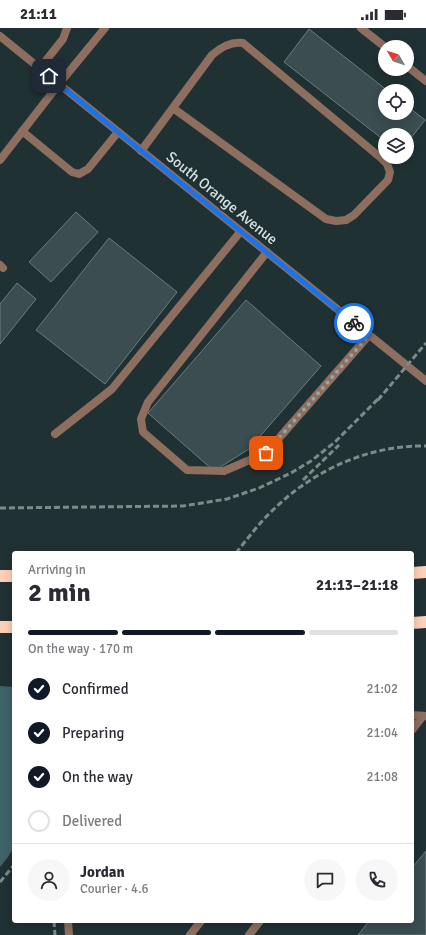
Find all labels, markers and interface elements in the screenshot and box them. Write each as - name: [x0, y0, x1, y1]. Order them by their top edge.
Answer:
- text: 21:11: [20, 5, 57, 23]
- north arrow: [378, 40, 414, 76]
- map controls: [378, 40, 414, 164]
- pin: [32, 59, 66, 93]
- icon: home: [38, 65, 60, 87]
- button: locate: [378, 84, 414, 120]
- button: layers: [378, 128, 414, 164]
- street label: South Orange Avenue: [163, 148, 281, 248]
- courier: [334, 303, 374, 343]
- icon: bike: [343, 312, 365, 334]
- pin: [249, 436, 283, 470]
- icon: bag: [255, 442, 277, 464]
- text: Arriving in: [28, 562, 86, 578]
- text: 21:13–21:18: [316, 576, 398, 594]
- text: 2 min: [28, 577, 91, 609]
- text: On the way · 170 m: [28, 641, 133, 657]
- icon: check: [28, 678, 50, 700]
- text: Confirmed: [62, 680, 129, 698]
- text: 21:02: [366, 681, 398, 697]
- icon: check: [28, 722, 50, 744]
- text: Preparing: [62, 724, 125, 742]
- text: 21:04: [366, 725, 398, 741]
- icon: check: [28, 766, 50, 788]
- text: On the way: [62, 768, 133, 786]
- text: 21:08: [366, 769, 398, 785]
- text: Delivered: [62, 812, 122, 830]
- button: person: [28, 859, 70, 901]
- button: chat: [304, 859, 346, 901]
- button: phone: [356, 859, 398, 901]
- text: Jordan: [80, 863, 125, 881]
- text: Courier · 4.6: [80, 881, 149, 897]

